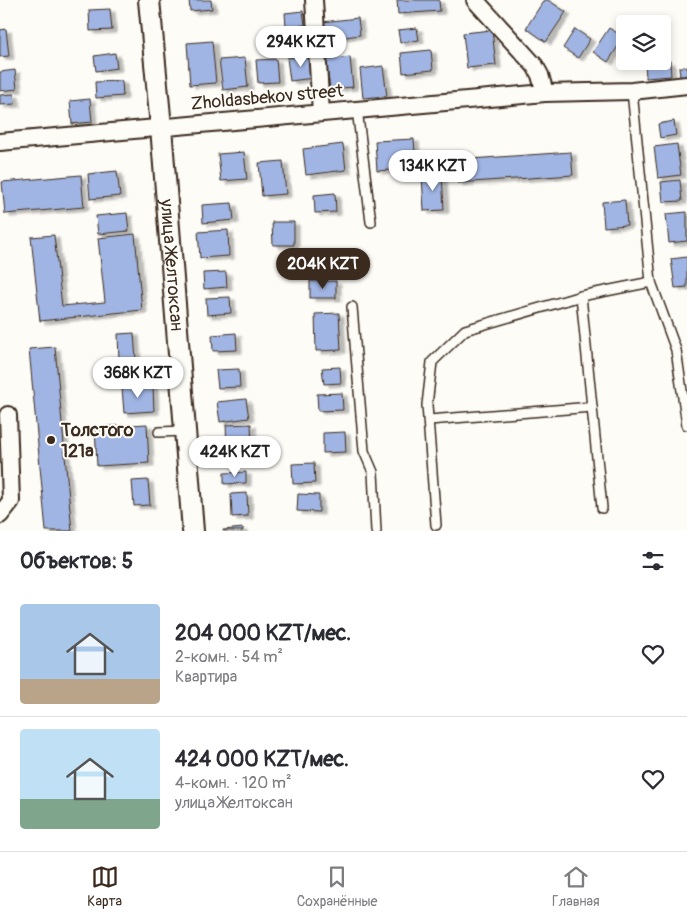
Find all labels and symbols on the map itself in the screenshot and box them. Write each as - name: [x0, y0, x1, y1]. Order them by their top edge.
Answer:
- pin: 294K KZT: [249, 26, 353, 68]
- street label: Zholdasbekov street: [190, 79, 345, 116]
- pin: 134K KZT: [381, 150, 485, 192]
- street label: улица Желтоксан: [155, 197, 188, 332]
- pin: 204K KZT: [271, 248, 375, 290]
- pin: 368K KZT: [86, 356, 190, 399]
- place label: Толстого 121а: [60, 419, 134, 463]
- marker: Толстого 121а: [45, 434, 57, 446]
- pin: 424K KZT: [183, 436, 287, 478]

